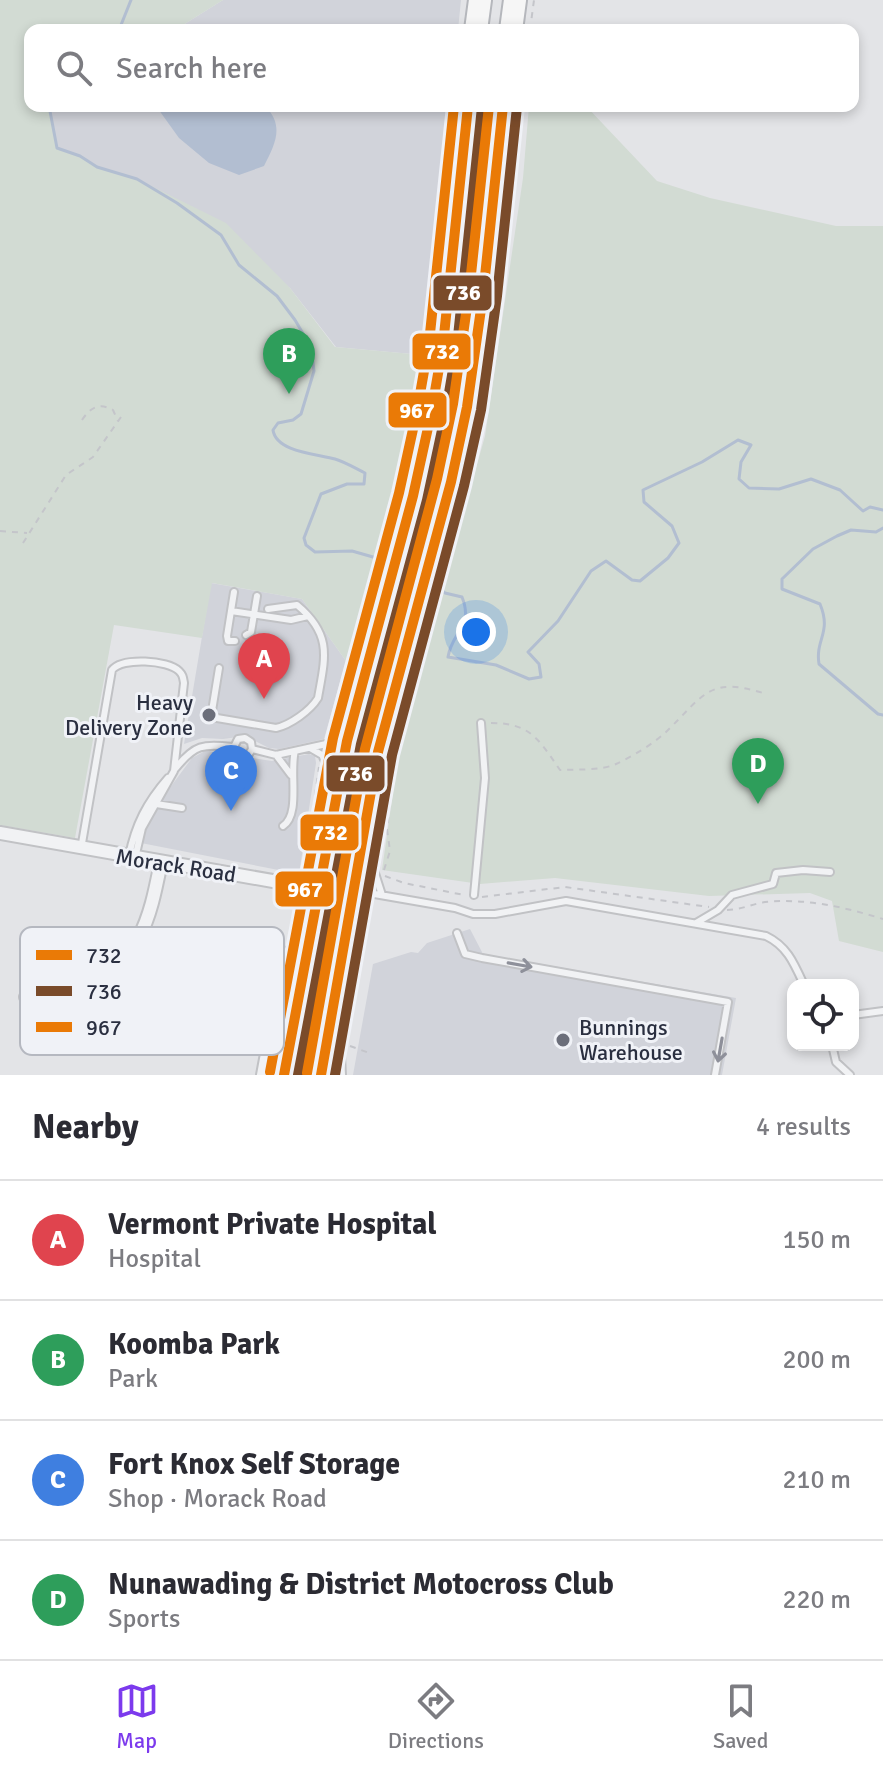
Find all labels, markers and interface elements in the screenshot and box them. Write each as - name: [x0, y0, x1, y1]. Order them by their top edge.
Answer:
- search box: [24, 24, 859, 112]
- icon: search: [52, 46, 96, 90]
- text: Search here: [116, 50, 267, 87]
- line badge: 736: [432, 274, 493, 312]
- text: 736: [445, 279, 481, 306]
- pin: B: [263, 328, 315, 394]
- line badge: 732: [411, 332, 472, 371]
- text: 732: [424, 338, 460, 365]
- line badge: 967: [387, 391, 448, 429]
- text: 967: [399, 397, 435, 424]
- your location: [456, 612, 496, 652]
- pin: A: [238, 633, 290, 699]
- place label: Heavy Delivery Zone: [65, 689, 194, 741]
- marker: Heavy Delivery Zone: [200, 706, 218, 724]
- pin: D: [732, 738, 784, 804]
- pin: C: [205, 745, 257, 811]
- line badge: 736: [325, 754, 386, 793]
- text: 736: [337, 760, 373, 787]
- line badge: 732: [299, 813, 360, 852]
- text: 732: [312, 819, 348, 846]
- street label: Morack Road: [114, 843, 238, 888]
- line badge: 967: [274, 870, 335, 908]
- text: 967: [287, 876, 323, 903]
- legend: [20, 927, 284, 1055]
- text: 732: [86, 942, 122, 969]
- one-way arrow: [507, 958, 532, 973]
- text: 736: [86, 978, 122, 1005]
- map controls: [787, 979, 859, 1051]
- button: locate: [787, 979, 859, 1051]
- text: 967: [86, 1014, 122, 1041]
- place label: Bunnings Warehouse: [579, 1014, 683, 1066]
- marker: Bunnings Warehouse: [554, 1031, 572, 1049]
- one-way arrow: [711, 1036, 726, 1062]
- text: Nearby: [32, 1106, 139, 1148]
- text: 4 results: [756, 1111, 851, 1143]
- text: Vermont Private Hospital: [108, 1206, 437, 1243]
- text: A: [50, 1224, 66, 1256]
- text: 150 m: [782, 1224, 851, 1256]
- text: Hospital: [108, 1243, 201, 1275]
- text: Koomba Park: [108, 1326, 280, 1363]
- text: B: [50, 1344, 66, 1376]
- text: 200 m: [782, 1344, 851, 1376]
- text: Park: [108, 1363, 158, 1395]
- text: Fort Knox Self Storage: [108, 1446, 400, 1483]
- text: C: [50, 1464, 66, 1496]
- text: 210 m: [782, 1464, 851, 1496]
- text: Shop · Morack Road: [108, 1483, 327, 1515]
- text: Nunawading & District Motocross Club: [108, 1566, 614, 1603]
- text: D: [49, 1584, 67, 1616]
- text: 220 m: [782, 1584, 851, 1616]
- text: Sports: [108, 1603, 180, 1635]
- tab: Map: [115, 1679, 159, 1754]
- tab: Directions: [388, 1679, 484, 1754]
- tab: Saved: [713, 1679, 768, 1754]

